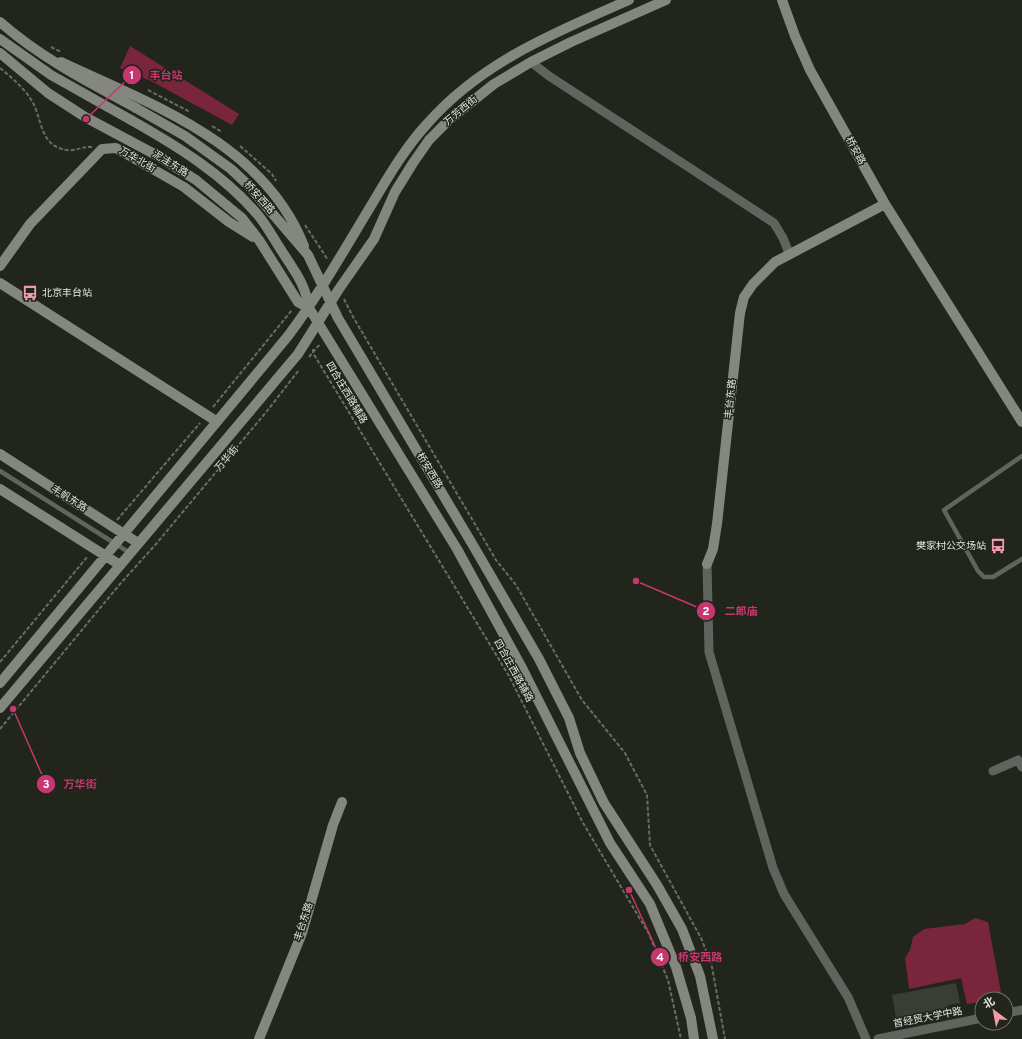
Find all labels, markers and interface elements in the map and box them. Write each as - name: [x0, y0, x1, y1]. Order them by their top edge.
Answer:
- callout: 丰台站: [122, 63, 191, 86]
- text: 1: [130, 68, 134, 84]
- text: 丰台站: [150, 69, 183, 83]
- street label: 万芳西街: [442, 93, 480, 129]
- street label: 桥安路: [842, 135, 868, 167]
- street label: 万华北街: [116, 144, 158, 176]
- street label: 泥洼东路: [150, 148, 190, 180]
- street label: 桥安西路: [241, 179, 277, 217]
- bus stop icon: 北京丰台站: [21, 284, 39, 302]
- place label: 北京丰台站: [42, 287, 92, 300]
- street label: 四合庄西路辅路: [322, 360, 370, 426]
- street label: 丰台东路: [722, 378, 740, 420]
- street label: 万华街: [212, 443, 242, 475]
- street label: 桥安西路: [413, 451, 445, 491]
- street label: 丰帆东路: [49, 483, 89, 515]
- bus stop icon: 樊家村公交场站: [989, 537, 1007, 555]
- place label: 樊家村公交场站: [916, 540, 986, 553]
- callout: 二郎庙: [696, 599, 765, 622]
- text: 2: [702, 604, 710, 620]
- text: 二郎庙: [725, 605, 758, 619]
- street label: 四合庄西路辅路: [490, 637, 536, 705]
- callout: 万华街: [36, 772, 105, 795]
- text: 3: [42, 777, 50, 793]
- text: 万华街: [64, 778, 97, 792]
- street label: 丰台东路: [292, 901, 316, 943]
- callout: 桥安西路: [650, 945, 730, 968]
- text: 4: [656, 950, 664, 966]
- text: 桥安西路: [678, 951, 723, 965]
- north arrow: [974, 991, 1014, 1031]
- text: 北: [981, 995, 998, 1012]
- street label: 首经贸大学中路: [892, 1005, 964, 1031]

